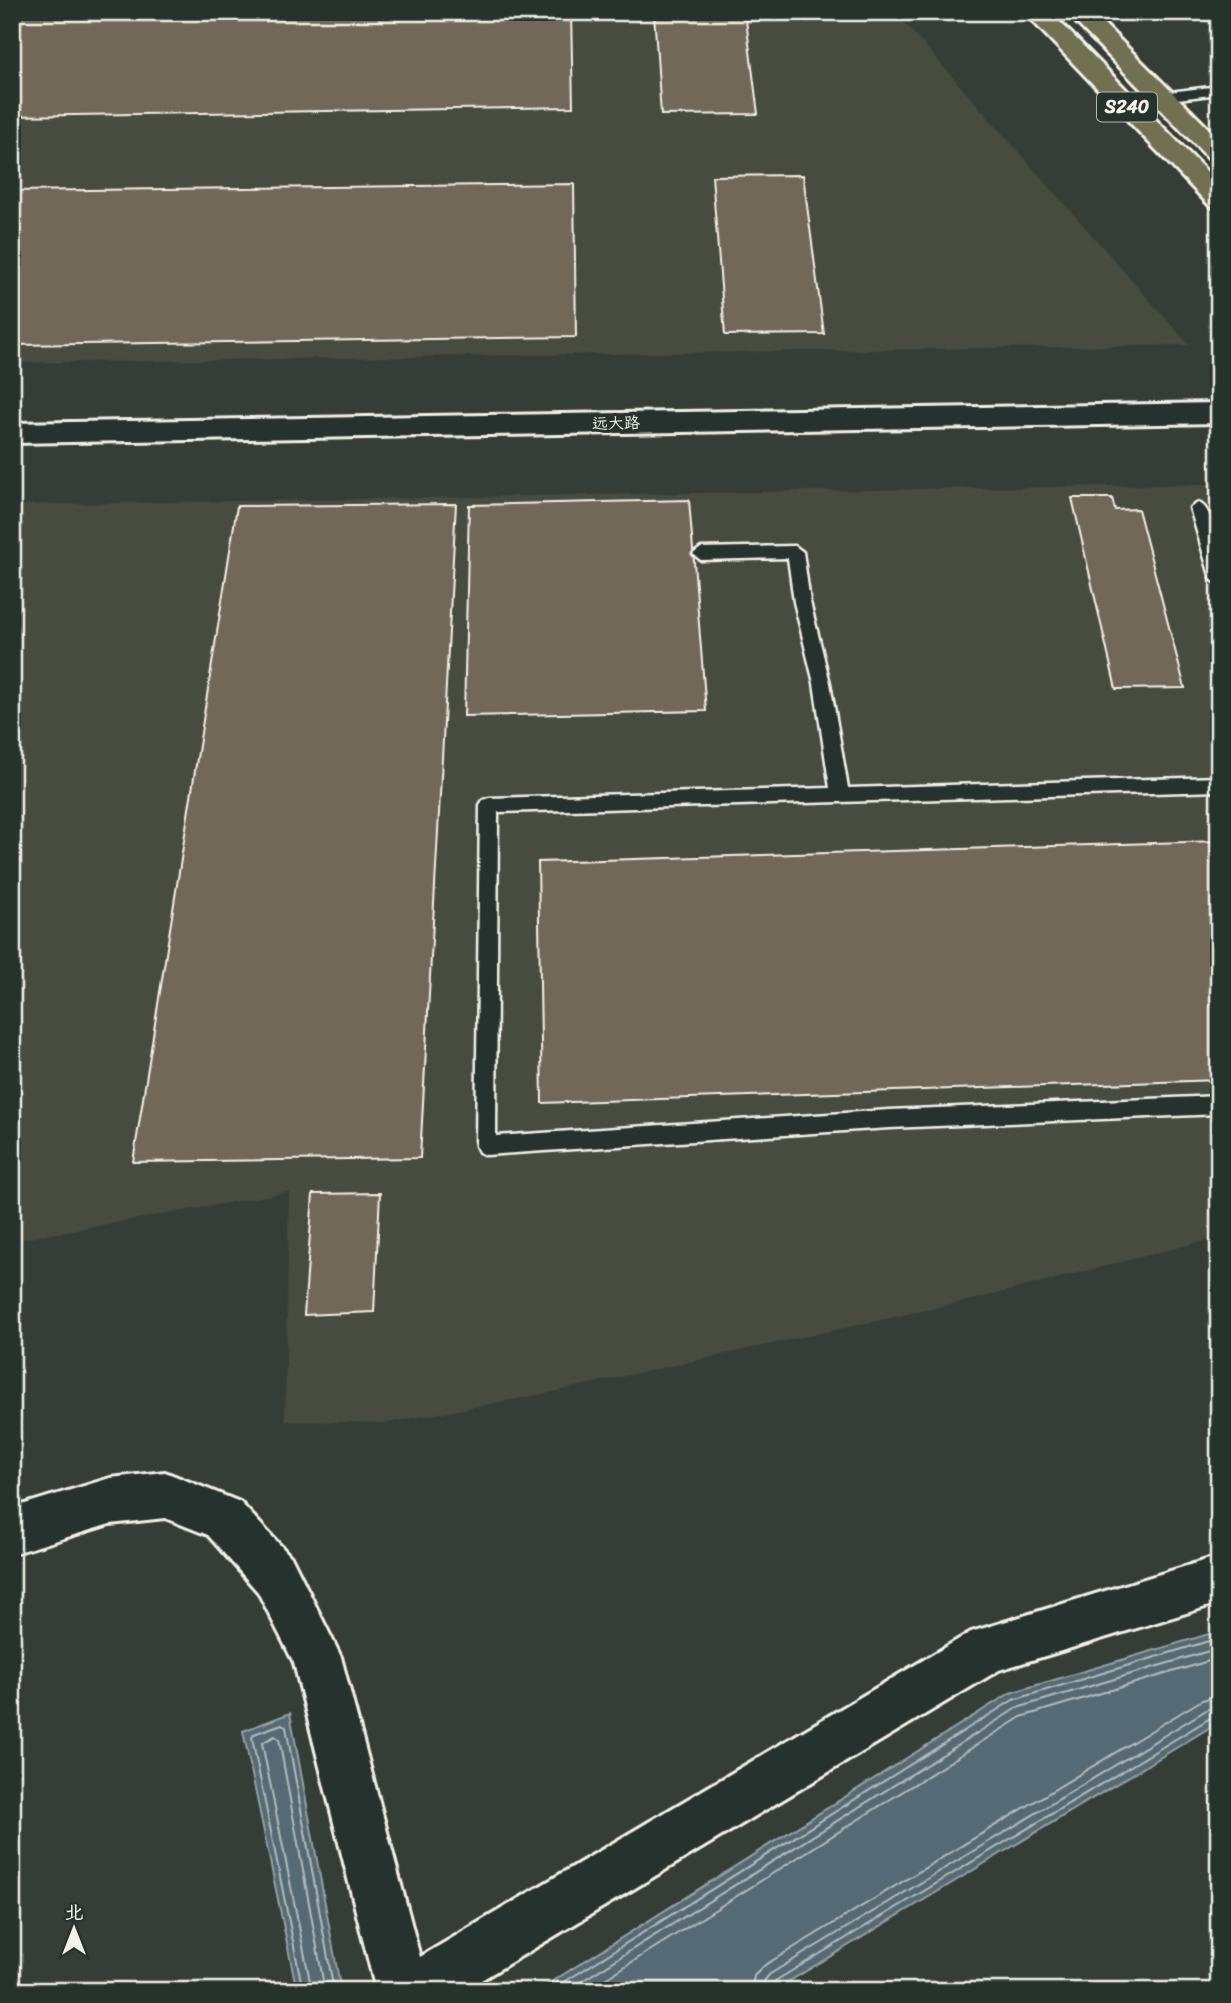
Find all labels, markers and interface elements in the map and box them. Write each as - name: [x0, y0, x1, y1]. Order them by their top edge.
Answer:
- road number: S240: [1097, 92, 1157, 122]
- street label: 远大路: [592, 408, 640, 438]
- north arrow: [38, 1895, 108, 1965]
- text: 北: [64, 1896, 84, 1929]

